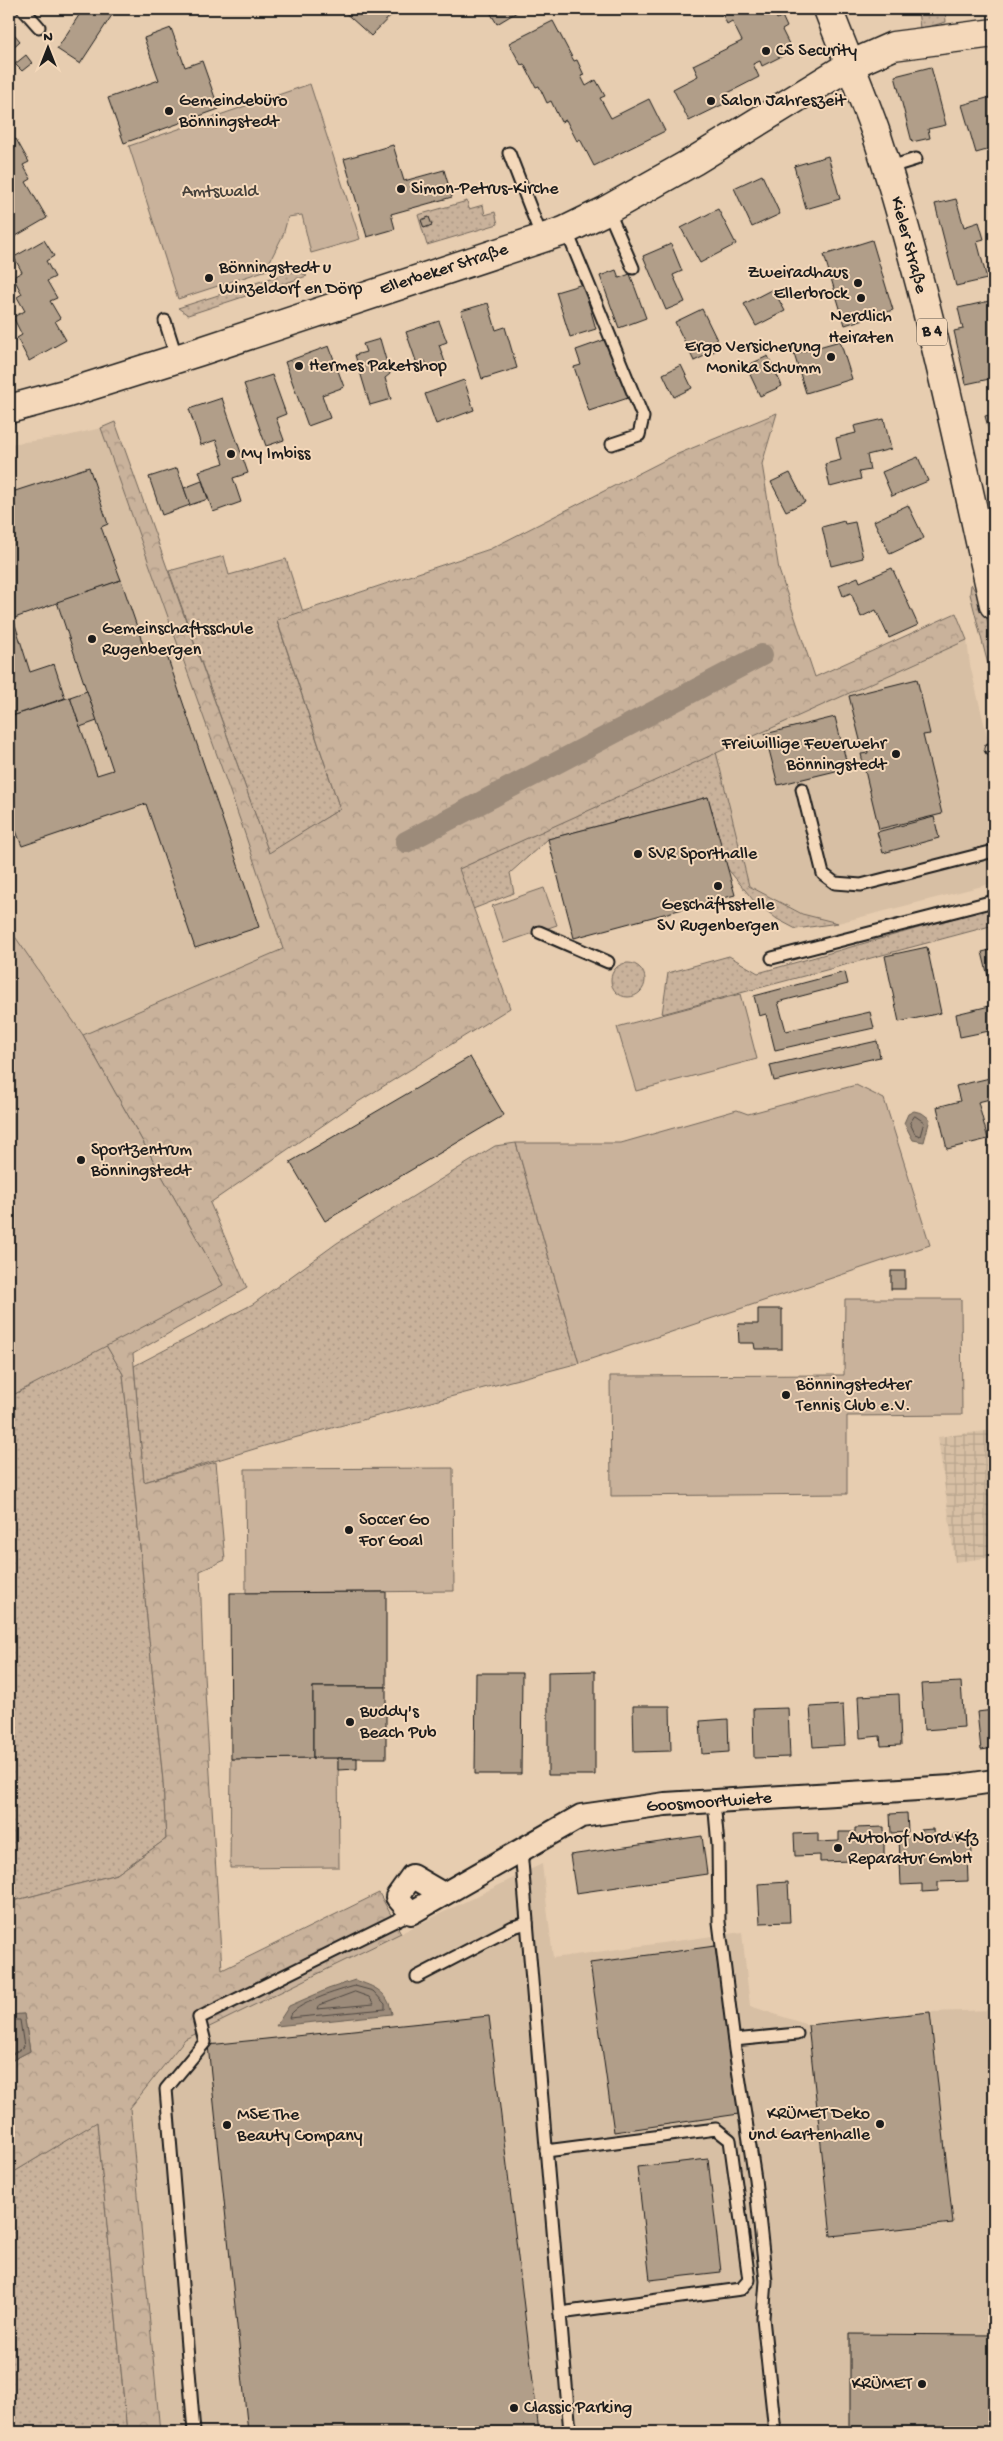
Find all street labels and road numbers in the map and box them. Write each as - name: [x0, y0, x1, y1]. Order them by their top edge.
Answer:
- street label: Kieler Straße: [885, 194, 931, 296]
- street label: Ellerbeker Straße: [377, 239, 512, 301]
- road number: B 4: [917, 318, 947, 346]
- street label: Goosmoortwiete: [646, 1788, 773, 1818]

